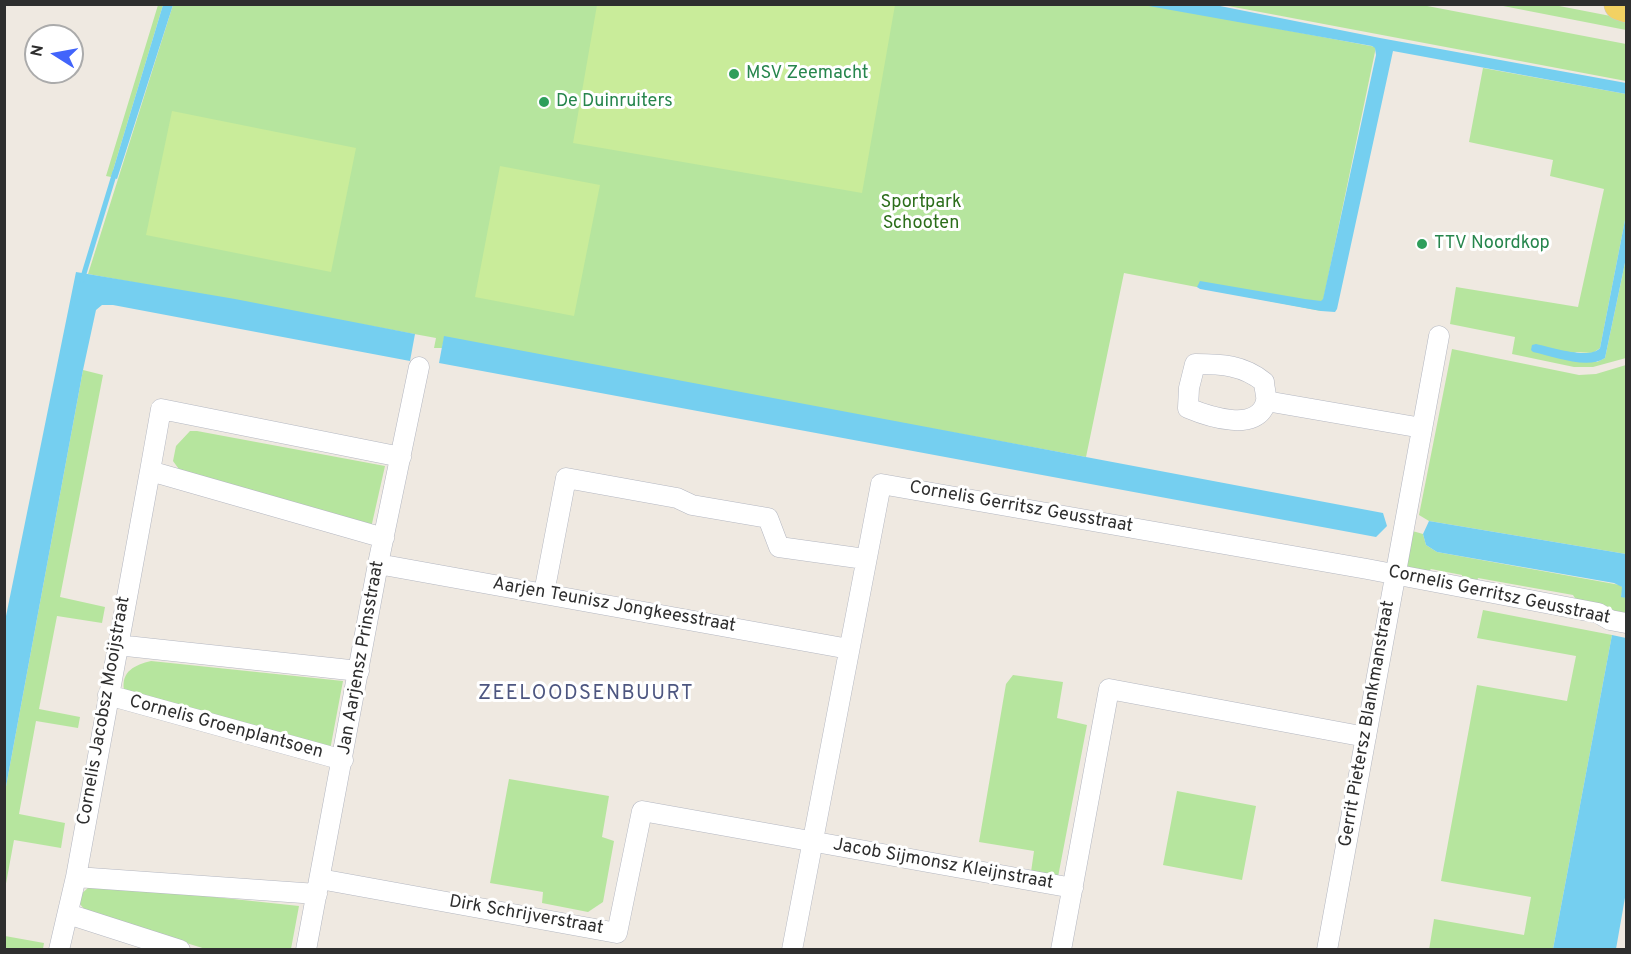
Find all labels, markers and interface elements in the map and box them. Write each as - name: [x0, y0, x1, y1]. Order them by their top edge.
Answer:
- north arrow: [24, 24, 84, 84]
- text: N: [27, 43, 49, 58]
- place label: MSV Zeemacht: [746, 63, 869, 85]
- marker: MSV Zeemacht: [727, 67, 741, 81]
- place label: De Duinruiters: [556, 91, 673, 113]
- marker: De Duinruiters: [537, 95, 551, 109]
- park label: Sportpark Schooten: [880, 192, 962, 234]
- place label: TTV Noordkop: [1434, 233, 1550, 255]
- marker: TTV Noordkop: [1415, 237, 1429, 251]
- street label: Cornelis Gerritsz Geusstraat: [907, 478, 1135, 538]
- street label: Jan Aarjensz Prinsstraat: [334, 559, 390, 757]
- street label: Cornelis Gerritsz Geusstraat: [1386, 562, 1612, 630]
- street label: Aarjen Teunisz Jongkeesstraat: [491, 574, 737, 638]
- street label: Cornelis Jacobsz Mooijstraat: [74, 595, 136, 827]
- street label: Gerrit Pietersz Blankmanstraat: [1336, 599, 1400, 849]
- district label: ZEELOODSENBUURT: [478, 683, 694, 707]
- street label: Cornelis Groenplantsoen: [127, 692, 325, 764]
- street label: Jacob Sijmonsz Kleijnstraat: [831, 835, 1055, 895]
- street label: Dirk Schrijverstraat: [447, 892, 605, 940]

